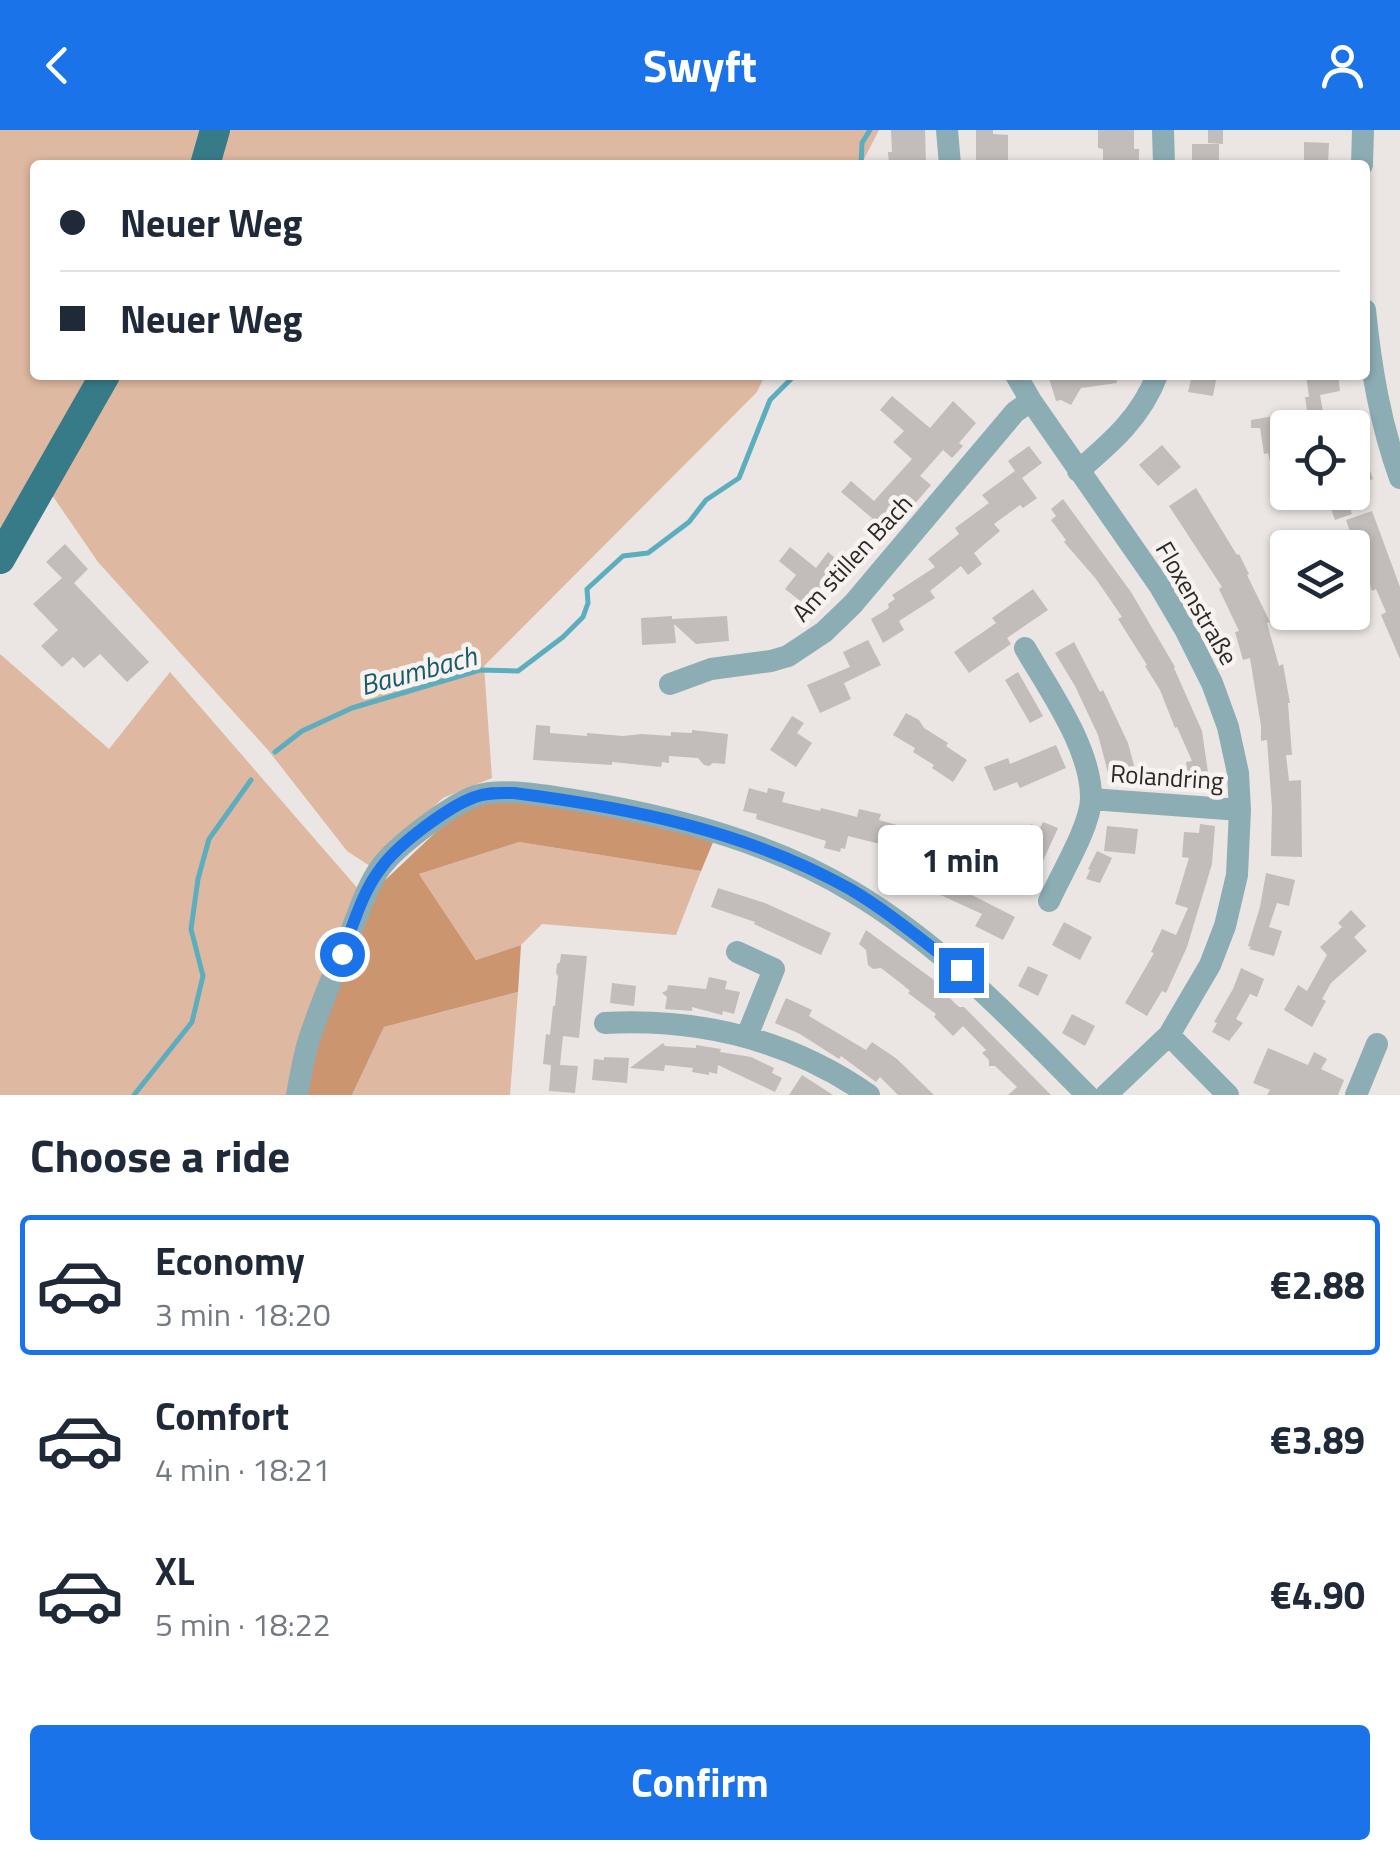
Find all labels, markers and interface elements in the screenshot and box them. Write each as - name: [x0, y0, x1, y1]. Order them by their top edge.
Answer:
- text: Swyft: [643, 31, 757, 99]
- icon: back: [30, 38, 85, 93]
- icon: person: [1315, 38, 1370, 93]
- text: Neuer Weg: [120, 194, 303, 252]
- text: Neuer Weg: [120, 290, 303, 348]
- map controls: [1270, 410, 1370, 630]
- button: locate: [1270, 410, 1370, 510]
- street label: Am stillen Bach: [783, 486, 921, 630]
- button: layers: [1270, 530, 1370, 630]
- street label: Floxenstraße: [1146, 534, 1248, 672]
- water label: Baumbach: [355, 634, 482, 706]
- street label: Rolandring: [1109, 754, 1225, 800]
- callout: 1 min: [878, 825, 1044, 895]
- text: 1 min: [922, 836, 999, 884]
- route start: [320, 932, 365, 977]
- route end: [939, 948, 984, 993]
- text: Choose a ride: [30, 1121, 290, 1189]
- text: Economy: [155, 1232, 305, 1290]
- icon: car: [35, 1240, 125, 1330]
- text: €2.88: [1270, 1256, 1365, 1314]
- text: 3 min · 18:20: [155, 1290, 331, 1338]
- text: Comfort: [155, 1387, 289, 1445]
- icon: car: [35, 1395, 125, 1485]
- text: €3.89: [1270, 1411, 1365, 1469]
- text: 4 min · 18:21: [155, 1445, 331, 1493]
- text: XL: [155, 1542, 195, 1600]
- icon: car: [35, 1550, 125, 1640]
- text: €4.90: [1270, 1566, 1365, 1624]
- text: 5 min · 18:22: [155, 1600, 331, 1648]
- button: Confirm: [30, 1725, 1370, 1840]

